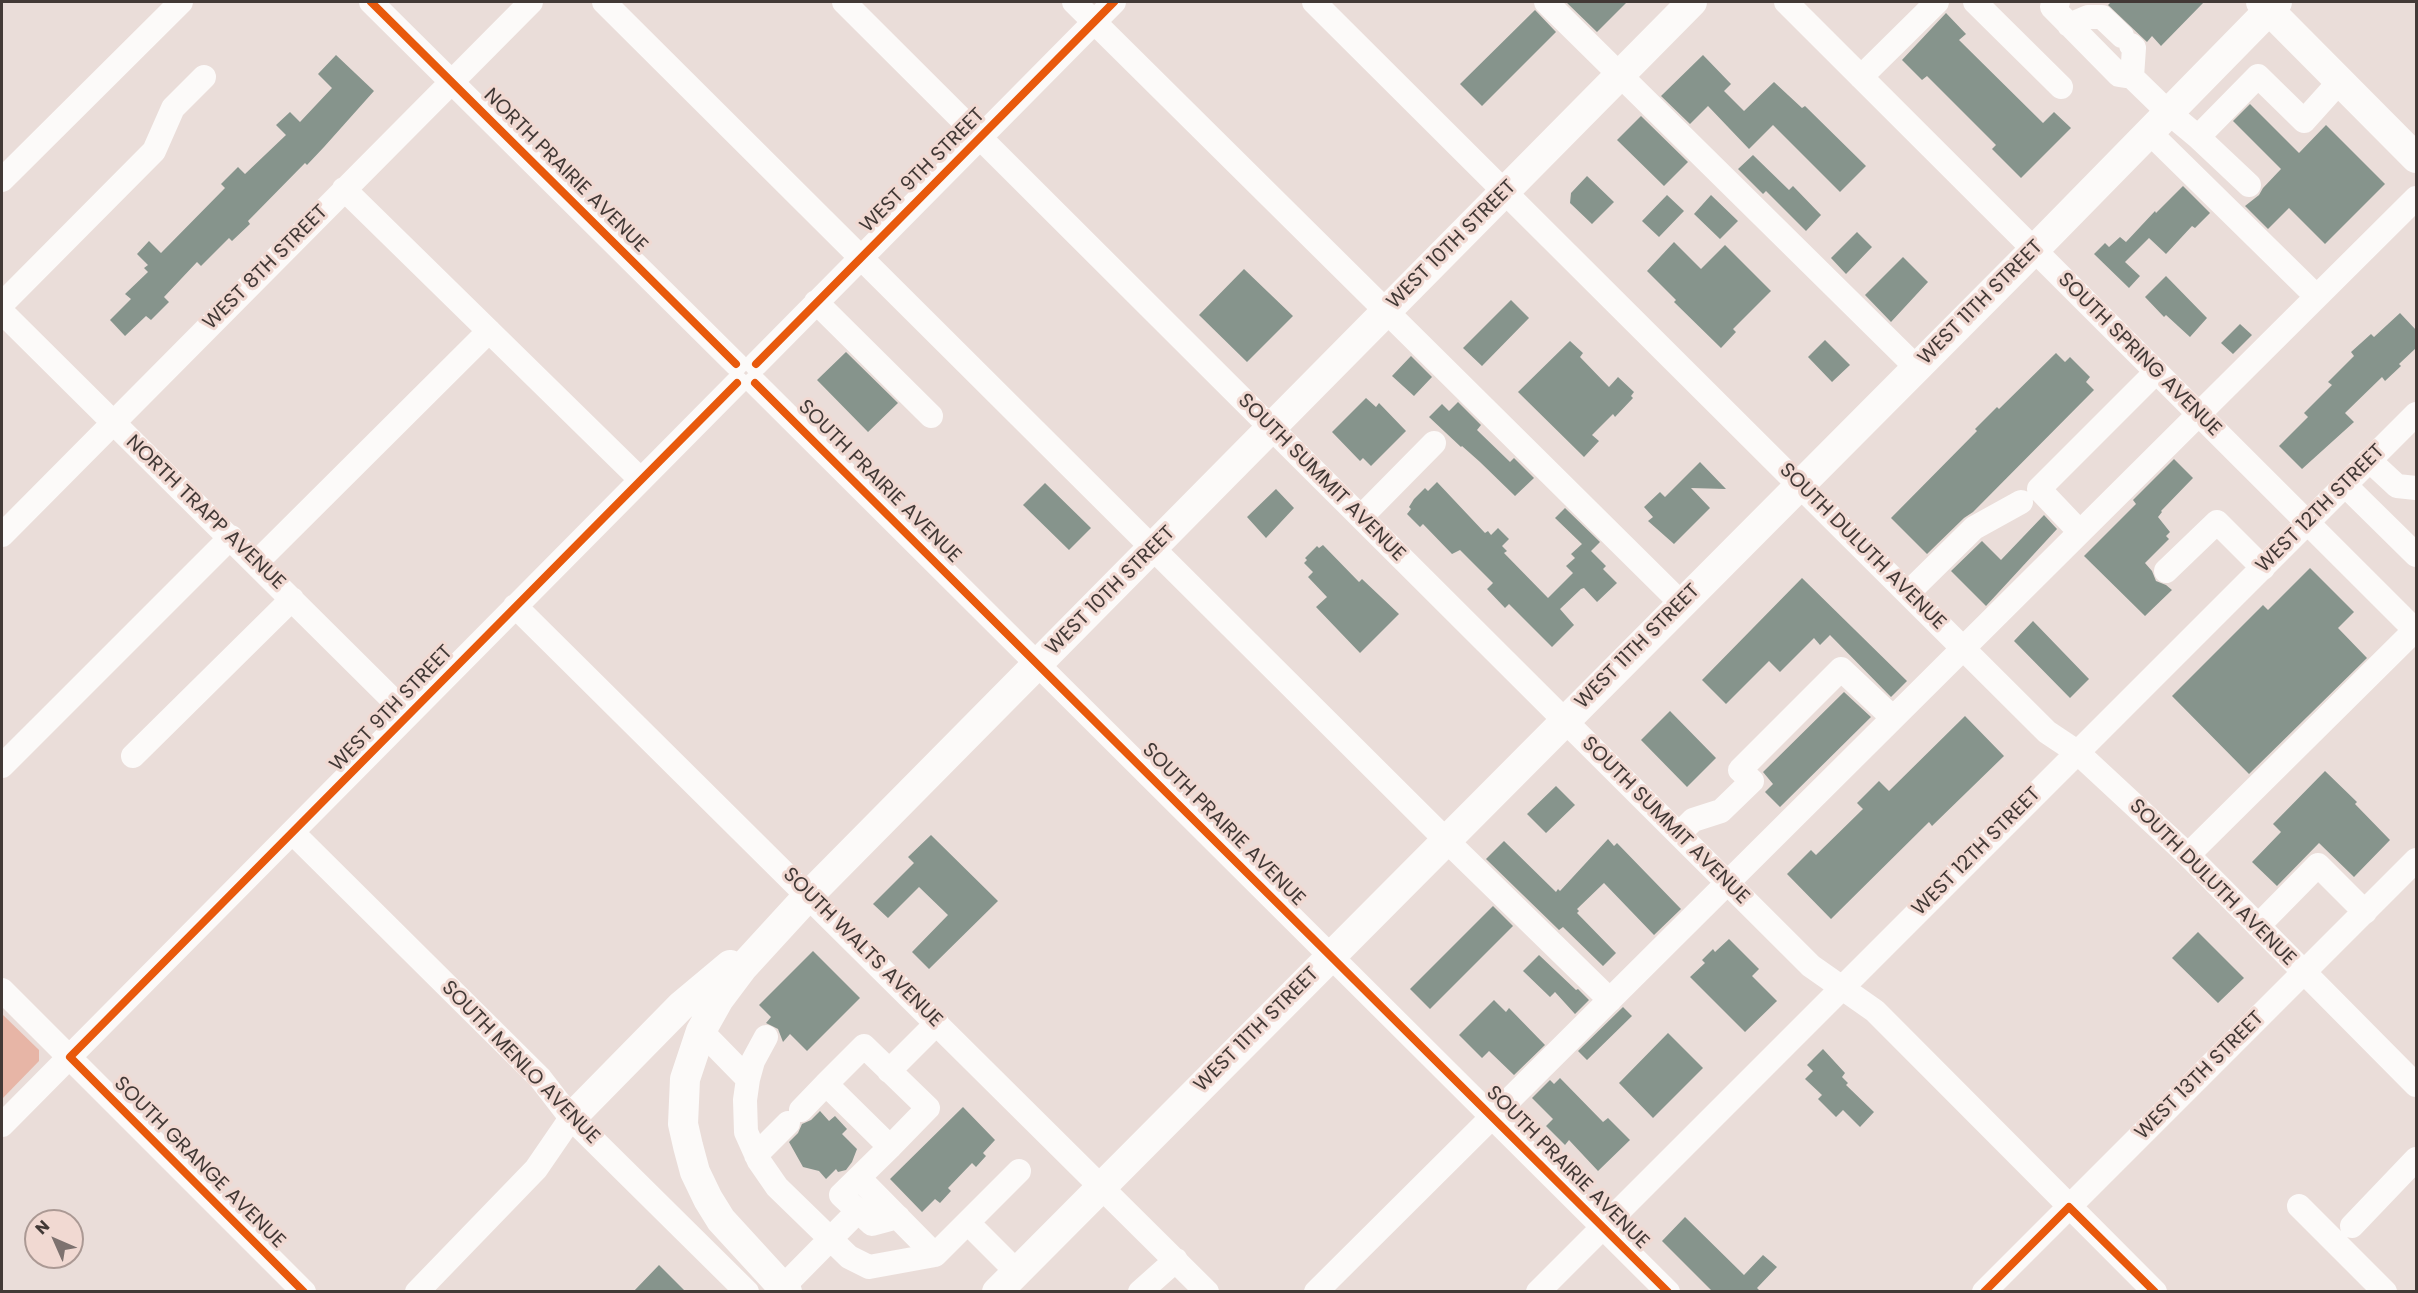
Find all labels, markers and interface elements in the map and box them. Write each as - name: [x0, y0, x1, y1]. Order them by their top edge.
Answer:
- street label: NORTH PRAIRIE AVENUE: [478, 84, 652, 258]
- street label: WEST 9TH STREET: [856, 104, 990, 238]
- street label: WEST 10TH STREET: [1382, 175, 1522, 315]
- street label: WEST 8TH STREET: [199, 201, 333, 335]
- street label: WEST 11TH STREET: [1914, 236, 2048, 370]
- street label: SOUTH SPRING AVENUE: [2052, 268, 2226, 442]
- street label: SOUTH SUMMIT AVENUE: [1232, 389, 1410, 567]
- street label: SOUTH PRAIRIE AVENUE: [792, 395, 966, 569]
- street label: NORTH TRAPP AVENUE: [120, 431, 290, 595]
- street label: WEST 12TH STREET: [2252, 440, 2390, 578]
- street label: SOUTH DULUTH AVENUE: [1774, 459, 1950, 635]
- street label: WEST 10TH STREET: [1041, 521, 1181, 661]
- street label: WEST 11TH STREET: [1571, 580, 1705, 714]
- street label: WEST 9TH STREET: [326, 641, 458, 777]
- street label: SOUTH SUMMIT AVENUE: [1576, 732, 1754, 910]
- street label: SOUTH PRAIRIE AVENUE: [1136, 738, 1310, 912]
- street label: WEST 12TH STREET: [1908, 783, 2046, 921]
- street label: SOUTH DULUTH AVENUE: [2124, 795, 2300, 971]
- street label: SOUTH WALTS AVENUE: [777, 863, 947, 1033]
- street label: WEST 11TH STREET: [1190, 963, 1324, 1097]
- street label: SOUTH MENLO AVENUE: [436, 977, 604, 1149]
- street label: WEST 13TH STREET: [2131, 1007, 2269, 1145]
- street label: SOUTH GRANGE AVENUE: [108, 1072, 290, 1254]
- street label: SOUTH PRAIRIE AVENUE: [1480, 1081, 1654, 1255]
- north arrow: [24, 1209, 84, 1269]
- text: N: [30, 1215, 55, 1240]

